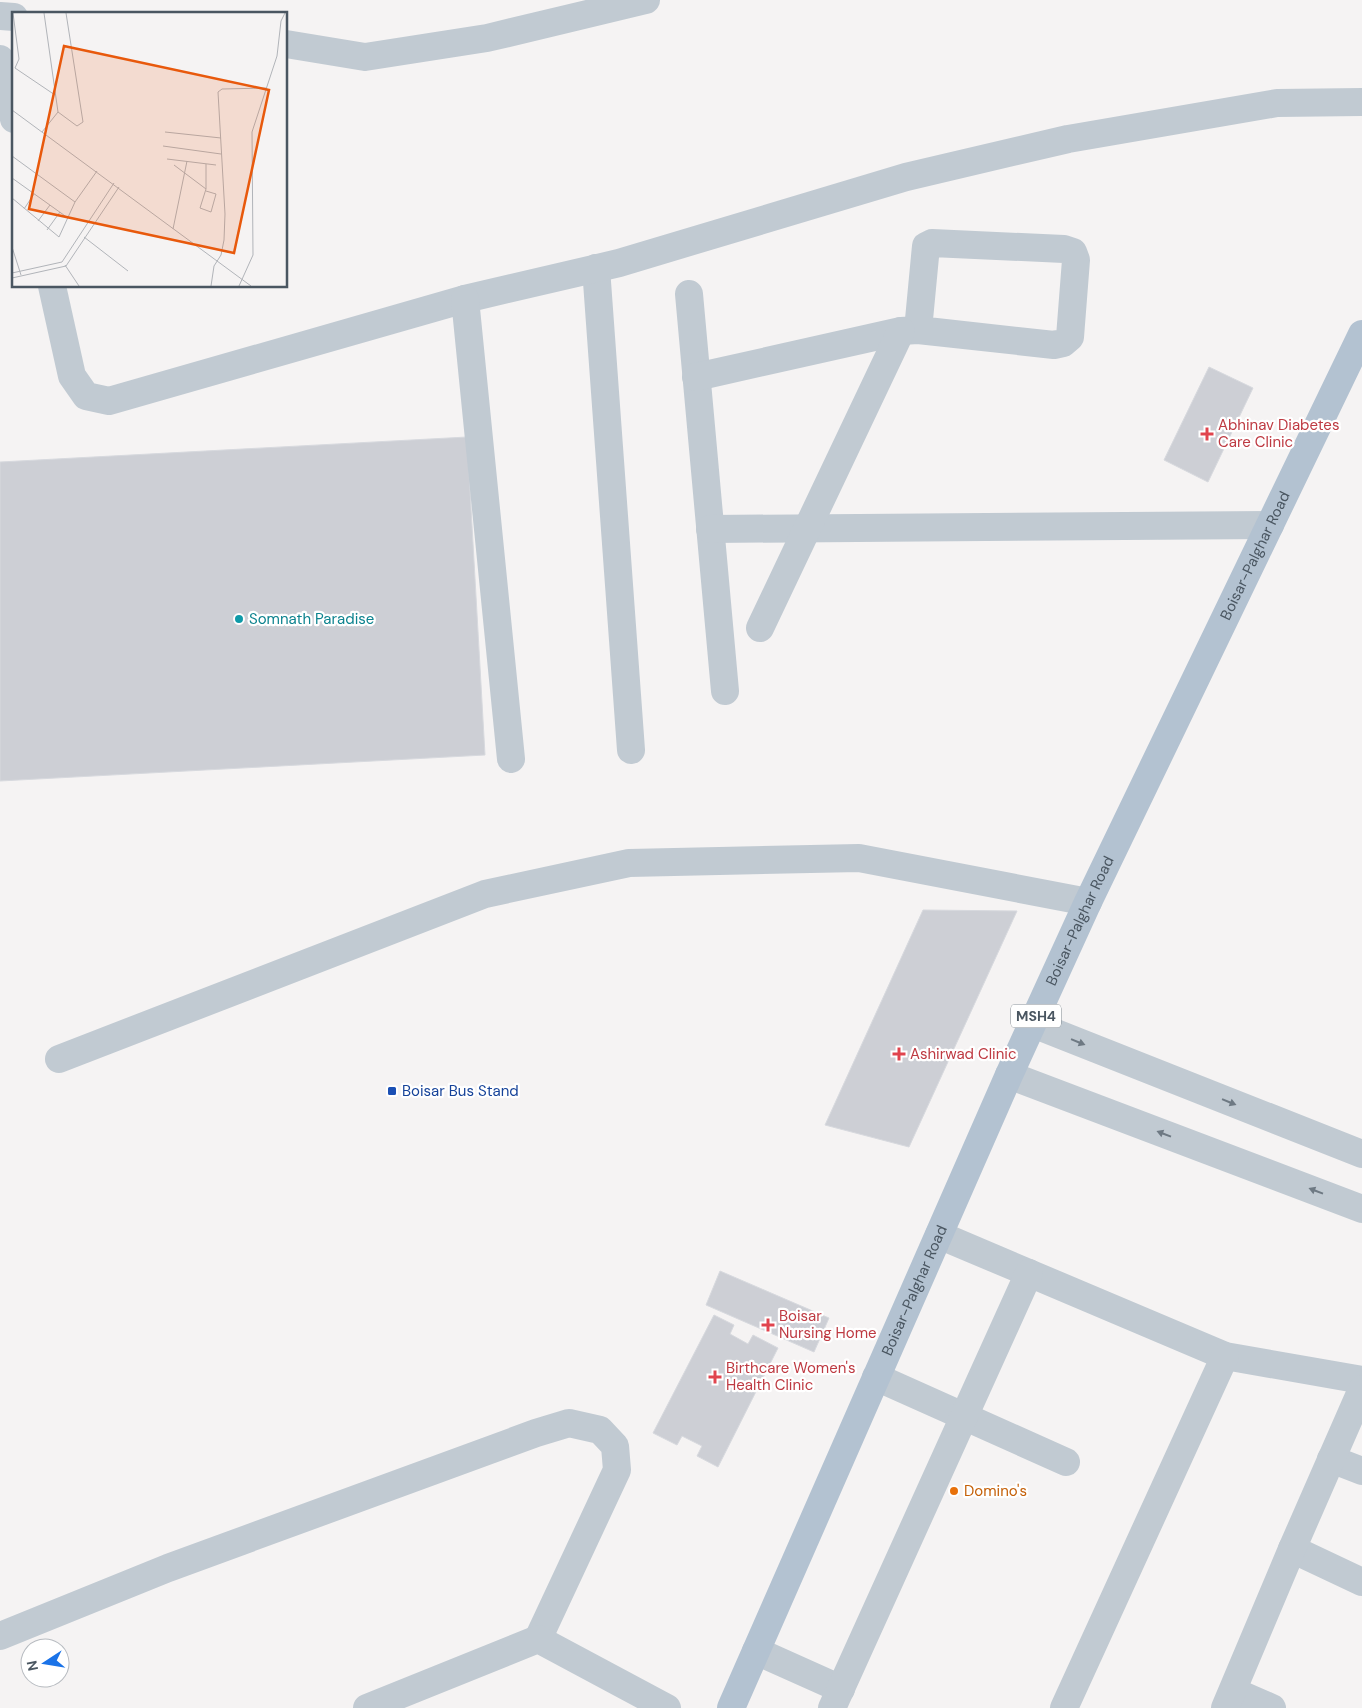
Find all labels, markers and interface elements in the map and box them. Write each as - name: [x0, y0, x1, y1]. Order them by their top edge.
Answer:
- inset map: [12, 12, 288, 288]
- place label: Abhinav Diabetes Care Clinic: [1218, 415, 1339, 452]
- marker: Abhinav Diabetes Care Clinic: [1200, 427, 1214, 441]
- street label: Boisar-Palghar Road: [1216, 488, 1295, 623]
- place label: Somnath Paradise: [249, 609, 374, 629]
- marker: Somnath Paradise: [233, 613, 245, 625]
- street label: Boisar-Palghar Road: [1041, 853, 1119, 989]
- road number: MSH4: [1011, 1004, 1061, 1028]
- one-way arrow: [1071, 1038, 1086, 1046]
- place label: Ashirwad Clinic: [910, 1044, 1017, 1064]
- marker: Ashirwad Clinic: [892, 1047, 906, 1061]
- place label: Boisar Bus Stand: [402, 1081, 519, 1101]
- marker: Boisar Bus Stand: [386, 1085, 398, 1097]
- one-way arrow: [1222, 1098, 1237, 1106]
- one-way arrow: [1157, 1130, 1172, 1137]
- one-way arrow: [1309, 1187, 1324, 1195]
- street label: Boisar-Palghar Road: [877, 1222, 952, 1359]
- place label: Boisar Nursing Home: [779, 1306, 877, 1343]
- marker: Boisar Nursing Home: [761, 1318, 775, 1332]
- place label: Birthcare Women's Health Clinic: [726, 1358, 856, 1395]
- marker: Birthcare Women's Health Clinic: [708, 1370, 722, 1384]
- place label: Domino's: [964, 1481, 1027, 1501]
- marker: Domino's: [948, 1485, 960, 1497]
- north arrow: [20, 1638, 70, 1688]
- text: N: [22, 1659, 42, 1673]

